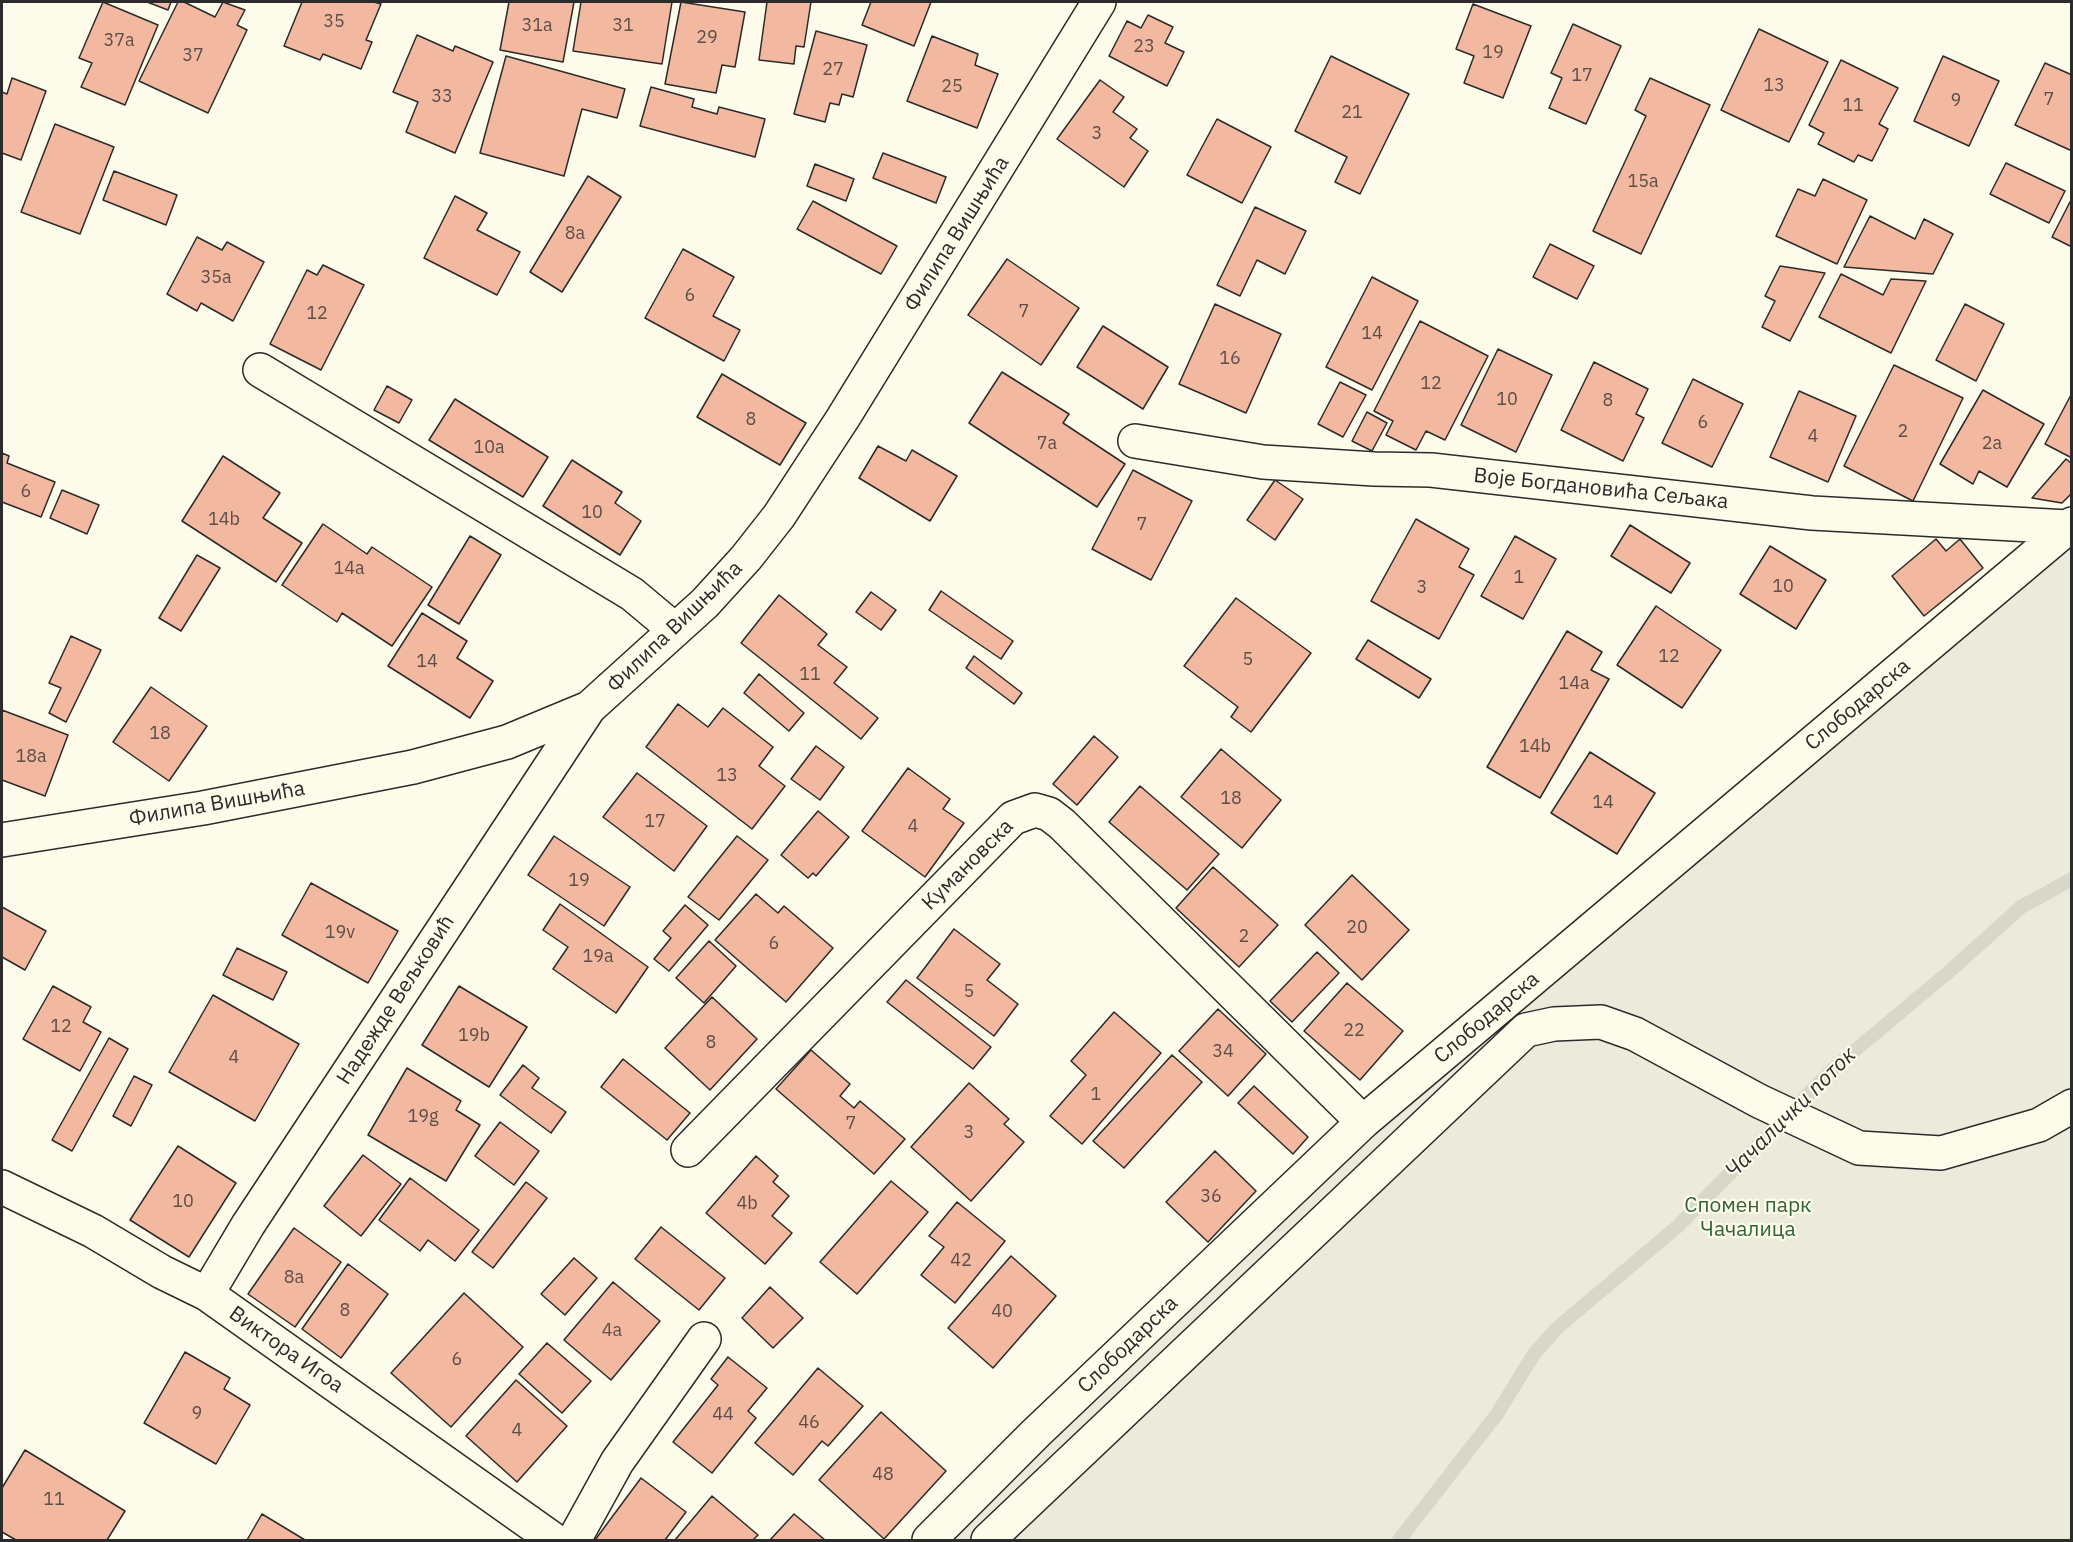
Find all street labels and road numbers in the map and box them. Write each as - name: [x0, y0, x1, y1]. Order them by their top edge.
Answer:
- street label: Филипа Вишњића: [899, 152, 1015, 316]
- street label: Воје Богдановића Сељака: [1472, 463, 1730, 515]
- street label: Филипа Вишњића: [602, 556, 748, 698]
- street label: Слободарска: [1800, 654, 1916, 756]
- street label: Филипа Вишњића: [127, 776, 307, 832]
- street label: Кумановска: [917, 814, 1019, 916]
- street label: Надежде Вељковић: [332, 911, 460, 1089]
- street label: Слободарска: [1429, 967, 1545, 1069]
- street label: Слободарска: [1073, 1291, 1183, 1399]
- street label: Виктора Игоа: [224, 1301, 348, 1399]

